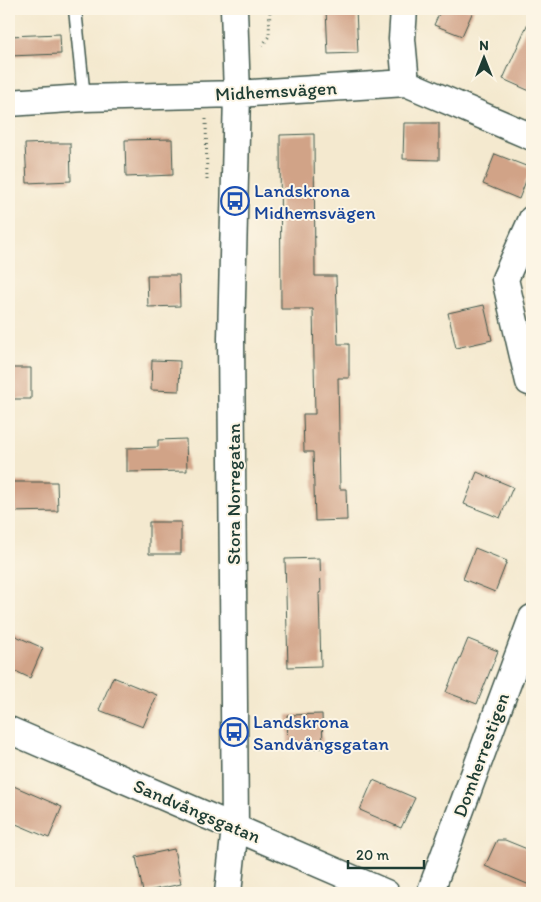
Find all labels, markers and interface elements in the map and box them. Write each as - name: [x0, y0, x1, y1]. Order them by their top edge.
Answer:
- north arrow: [458, 32, 508, 82]
- text: N: [479, 37, 489, 54]
- street label: Midhemsvägen: [215, 76, 338, 106]
- place label: Landskrona Midhemsvägen: [254, 179, 376, 224]
- bus stop icon: Landskrona Midhemsvägen: [220, 186, 250, 216]
- street label: Stora Norregatan: [222, 423, 245, 565]
- street label: Domherrestigen: [448, 690, 514, 820]
- place label: Landskrona Sandvångsgatan: [253, 710, 389, 755]
- bus stop icon: Landskrona Sandvångsgatan: [219, 717, 249, 747]
- street label: Sandvångsgatan: [130, 774, 264, 848]
- scale bar: [348, 837, 425, 869]
- text: 20 m: [356, 846, 390, 864]

